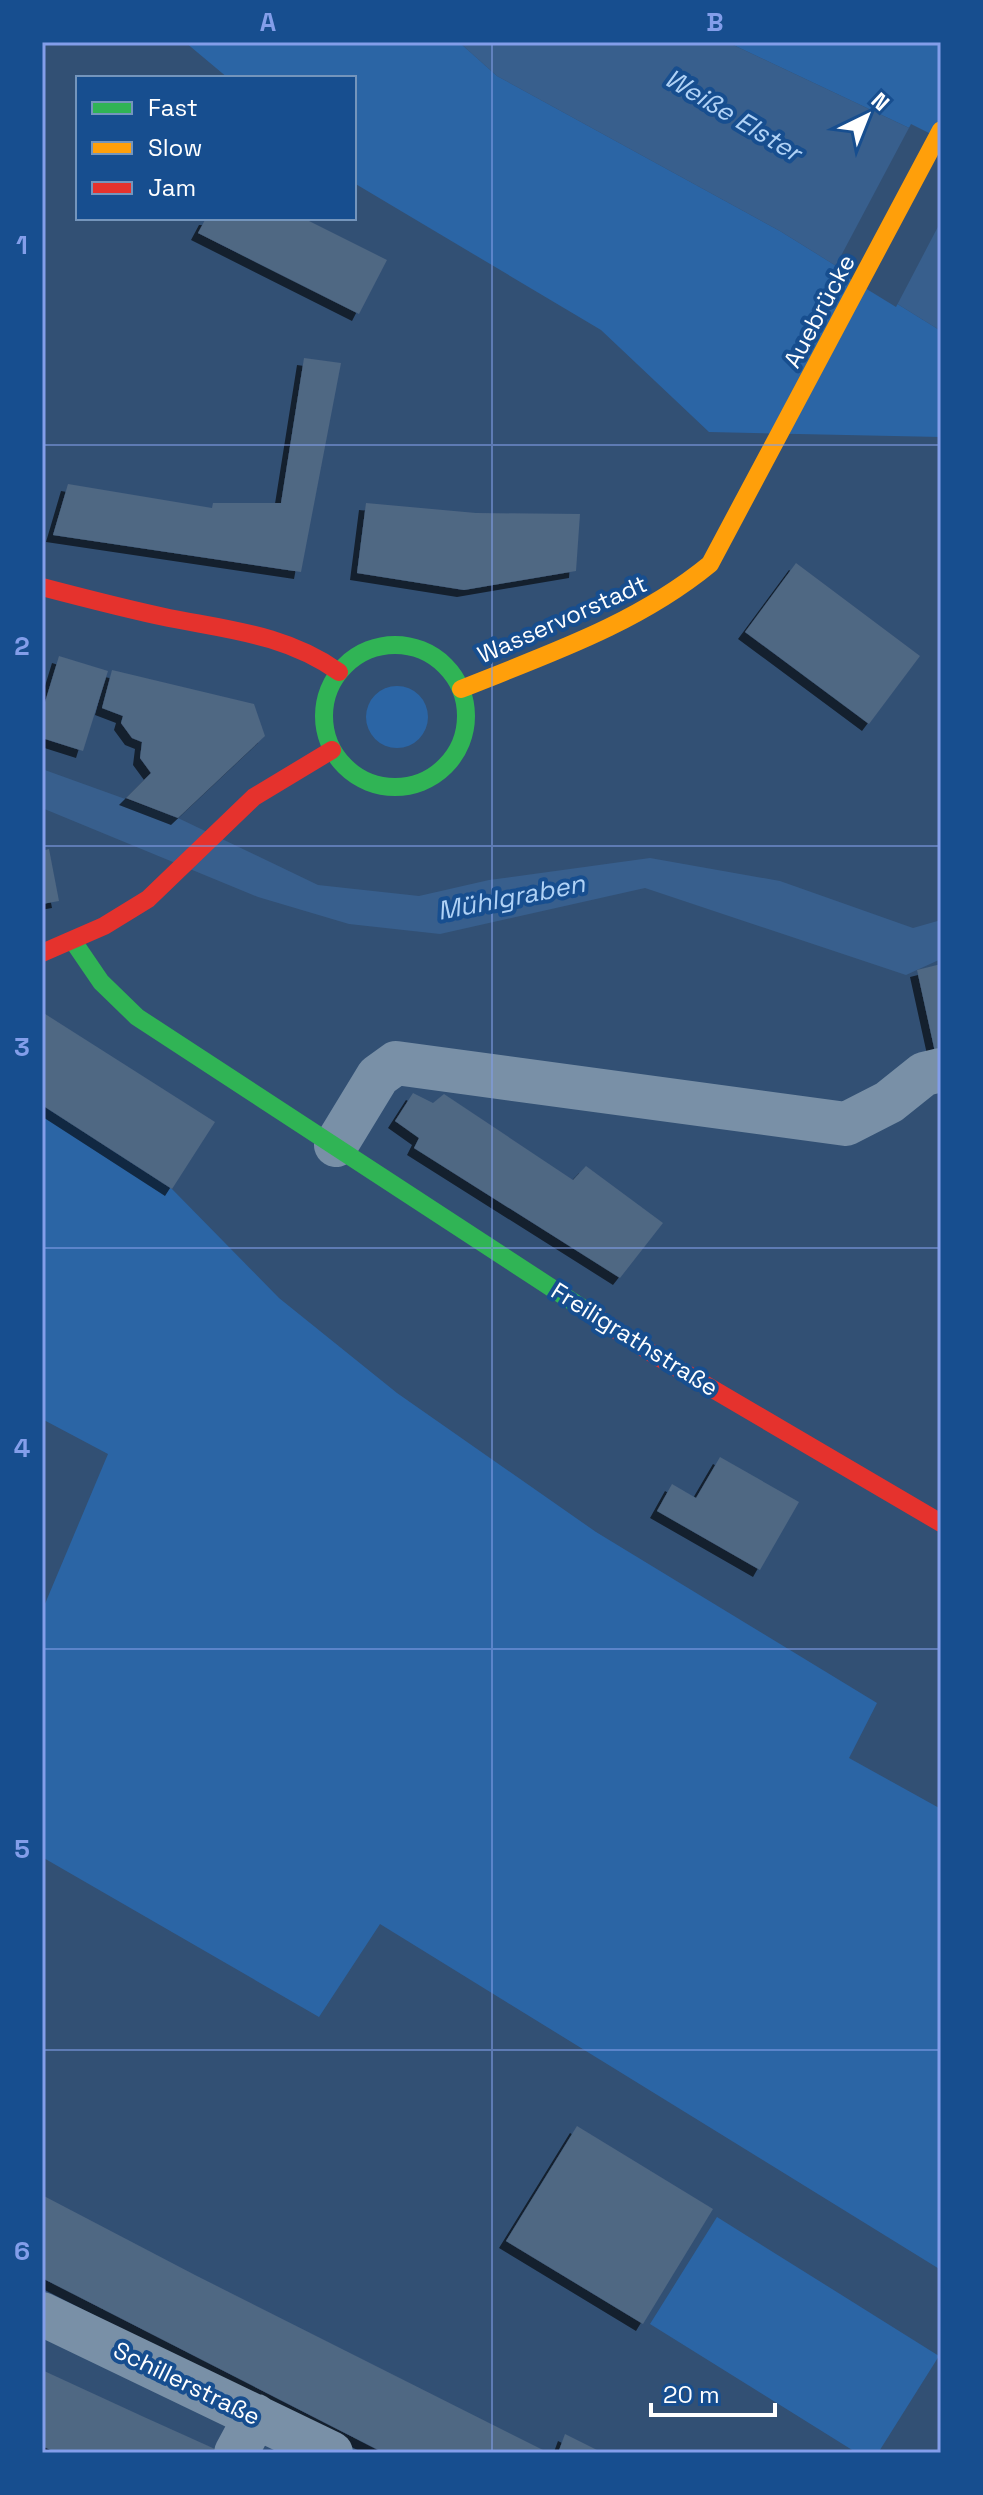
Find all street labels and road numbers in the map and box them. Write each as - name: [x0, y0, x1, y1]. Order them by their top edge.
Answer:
- street label: Auebrücke: [776, 249, 862, 373]
- street label: Wasservorstadt: [472, 568, 652, 670]
- street label: Freiligrathstraße: [546, 1275, 724, 1403]
- street label: Schillerstraße: [108, 2334, 266, 2432]

